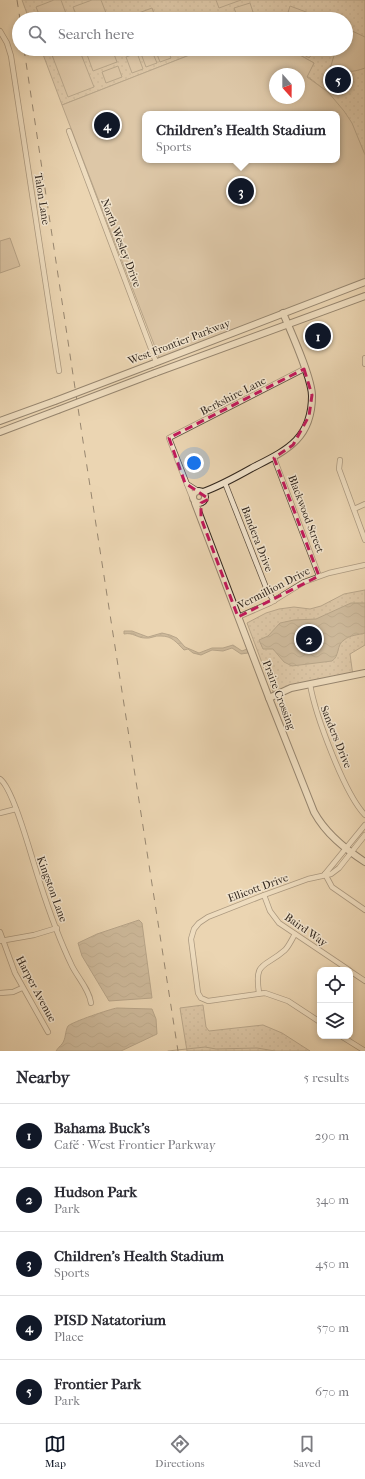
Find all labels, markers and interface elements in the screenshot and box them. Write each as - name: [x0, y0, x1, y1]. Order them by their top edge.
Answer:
- search box: [12, 12, 353, 56]
- icon: search: [26, 23, 48, 45]
- text: Search here: [58, 25, 134, 43]
- pin: 5: [325, 65, 351, 95]
- north arrow: [269, 68, 305, 104]
- pin: 4: [94, 110, 120, 140]
- popup: [142, 111, 340, 163]
- text: Children's Health Stadium: [156, 121, 326, 139]
- text: Sports: [156, 139, 191, 154]
- street label: Talon Lane: [31, 172, 53, 226]
- pin: 3: [228, 176, 254, 206]
- street label: North Wesley Drive: [98, 197, 144, 290]
- street label: West Frontier Parkway: [125, 316, 233, 368]
- pin: 1: [305, 321, 331, 351]
- street label: Berkshire Lane: [198, 374, 269, 418]
- your location: [184, 453, 204, 473]
- street label: Blackwood Street: [285, 473, 327, 555]
- street label: Bandera Drive: [239, 504, 276, 574]
- street label: Vermillion Drive: [235, 564, 313, 612]
- pin: 2: [296, 624, 322, 654]
- street label: Praire Crossing: [260, 658, 298, 732]
- street label: Sanders Drive: [318, 704, 355, 771]
- street label: Kingston Lane: [34, 854, 70, 924]
- street label: Ellicott Drive: [226, 871, 291, 905]
- street label: Baird Way: [282, 911, 331, 950]
- street label: Harper Avenue: [13, 954, 59, 1025]
- map controls: [317, 967, 353, 1039]
- button: locate: [317, 967, 353, 1003]
- button: layers: [317, 1003, 353, 1039]
- text: Nearby: [16, 1067, 70, 1087]
- text: 5 results: [304, 1070, 349, 1085]
- text: Bahama Buck's: [54, 1119, 150, 1137]
- text: 1: [27, 1128, 31, 1143]
- text: 290 m: [315, 1128, 349, 1143]
- text: Café · West Frontier Parkway: [54, 1137, 216, 1152]
- text: Hudson Park: [54, 1183, 137, 1201]
- text: 2: [26, 1192, 32, 1207]
- text: 340 m: [315, 1192, 349, 1207]
- text: Park: [54, 1201, 80, 1216]
- text: Children's Health Stadium: [54, 1247, 224, 1265]
- text: 3: [26, 1256, 32, 1271]
- text: 450 m: [315, 1256, 349, 1271]
- text: Sports: [54, 1265, 89, 1280]
- text: PISD Natatorium: [54, 1311, 166, 1329]
- text: 4: [25, 1320, 33, 1335]
- text: 570 m: [316, 1320, 349, 1335]
- text: Place: [54, 1329, 84, 1344]
- text: Frontier Park: [54, 1375, 141, 1393]
- text: 5: [26, 1384, 32, 1399]
- text: 670 m: [315, 1384, 349, 1399]
- text: Park: [54, 1393, 80, 1408]
- tab: Map: [44, 1433, 66, 1470]
- tab: Directions: [155, 1433, 205, 1470]
- tab: Saved: [293, 1433, 321, 1470]

